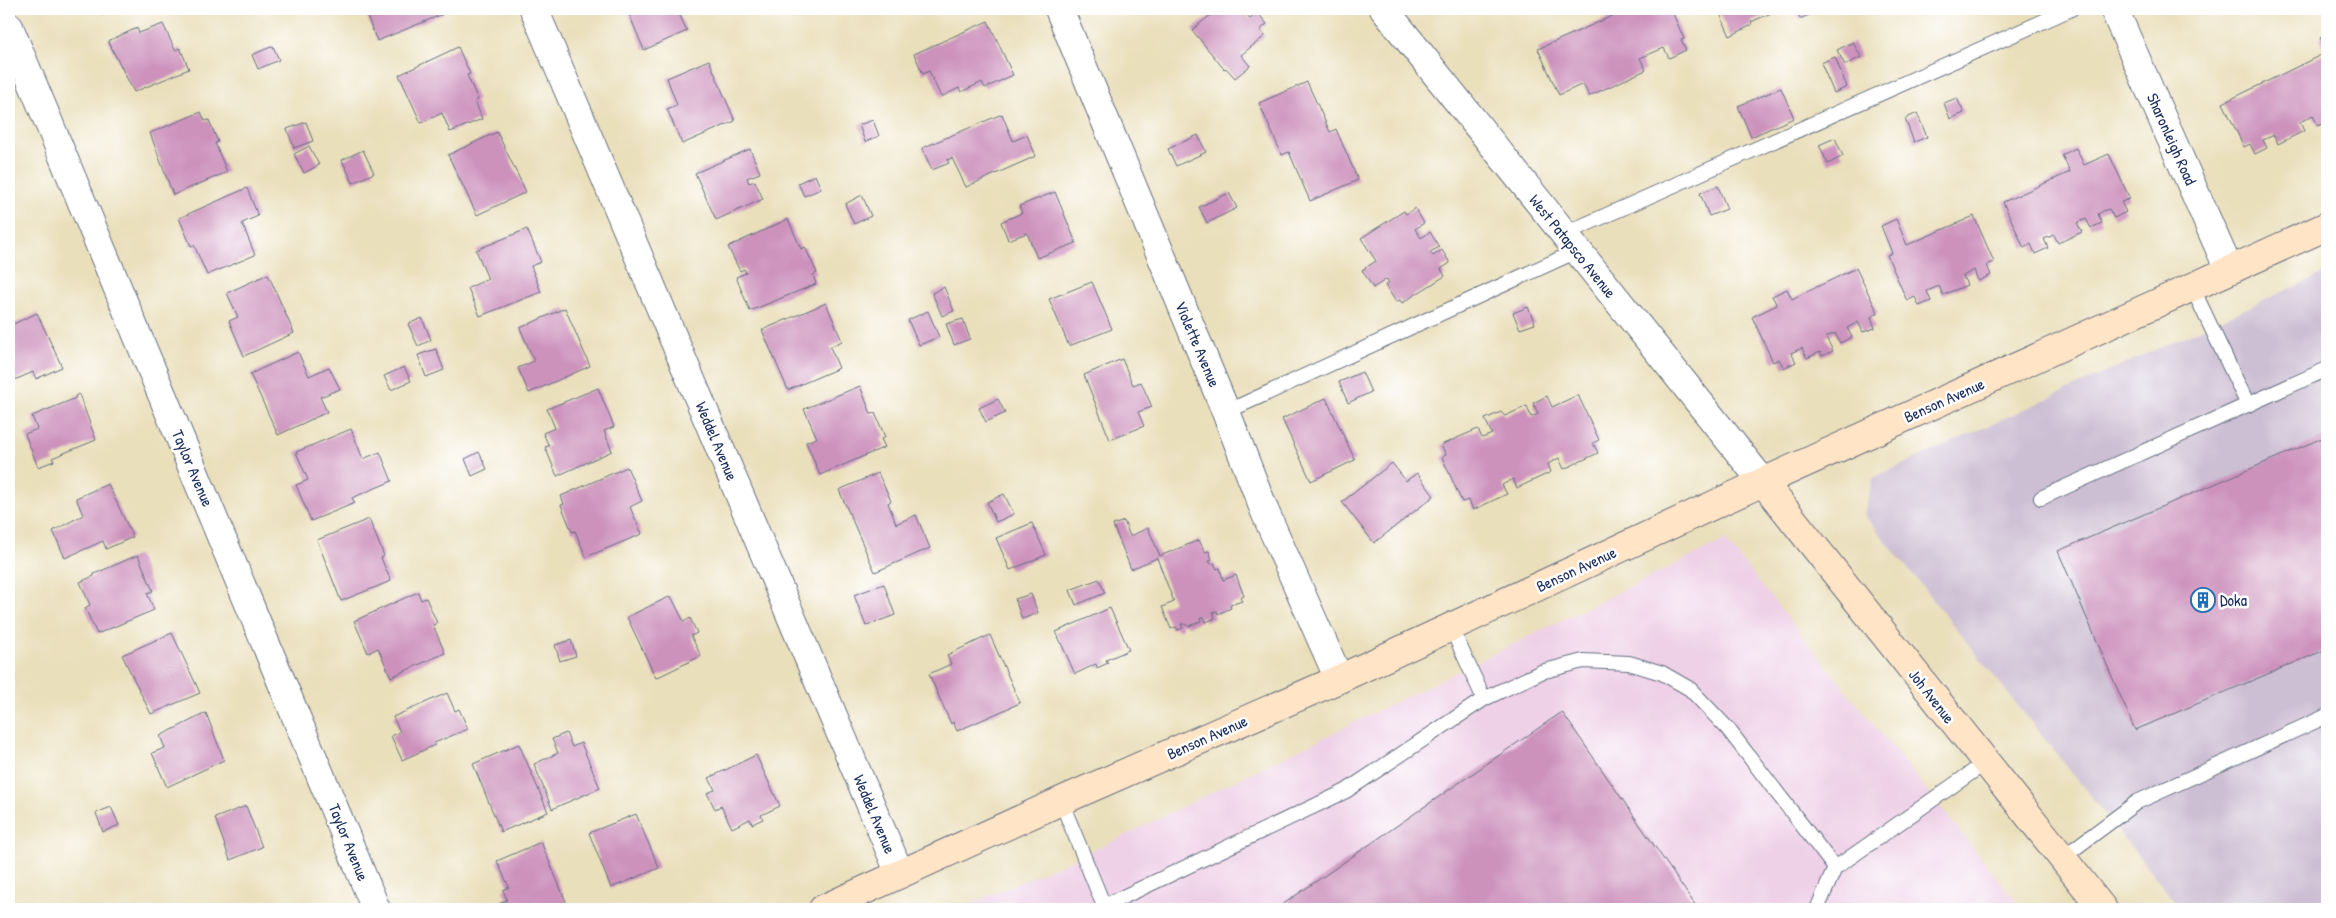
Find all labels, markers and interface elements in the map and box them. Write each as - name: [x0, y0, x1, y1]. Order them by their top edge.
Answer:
- street label: Sharonleigh Road: [2142, 90, 2202, 188]
- street label: West Patapsco Avenue: [1524, 190, 1622, 303]
- street label: Violette Avenue: [1170, 298, 1226, 391]
- street label: Benson Avenue: [1900, 372, 1988, 428]
- street label: Weddel Avenue: [691, 398, 744, 484]
- street label: Taylor Avenue: [167, 426, 219, 510]
- street label: Benson Avenue: [1532, 541, 1620, 597]
- building icon: Doka: [2190, 587, 2216, 613]
- place label: Doka: [2220, 589, 2247, 611]
- street label: Joh Avenue: [1904, 664, 1961, 728]
- street label: Benson Avenue: [1163, 709, 1251, 765]
- street label: Weddel Avenue: [849, 771, 902, 857]
- street label: Taylor Avenue: [324, 800, 375, 885]

